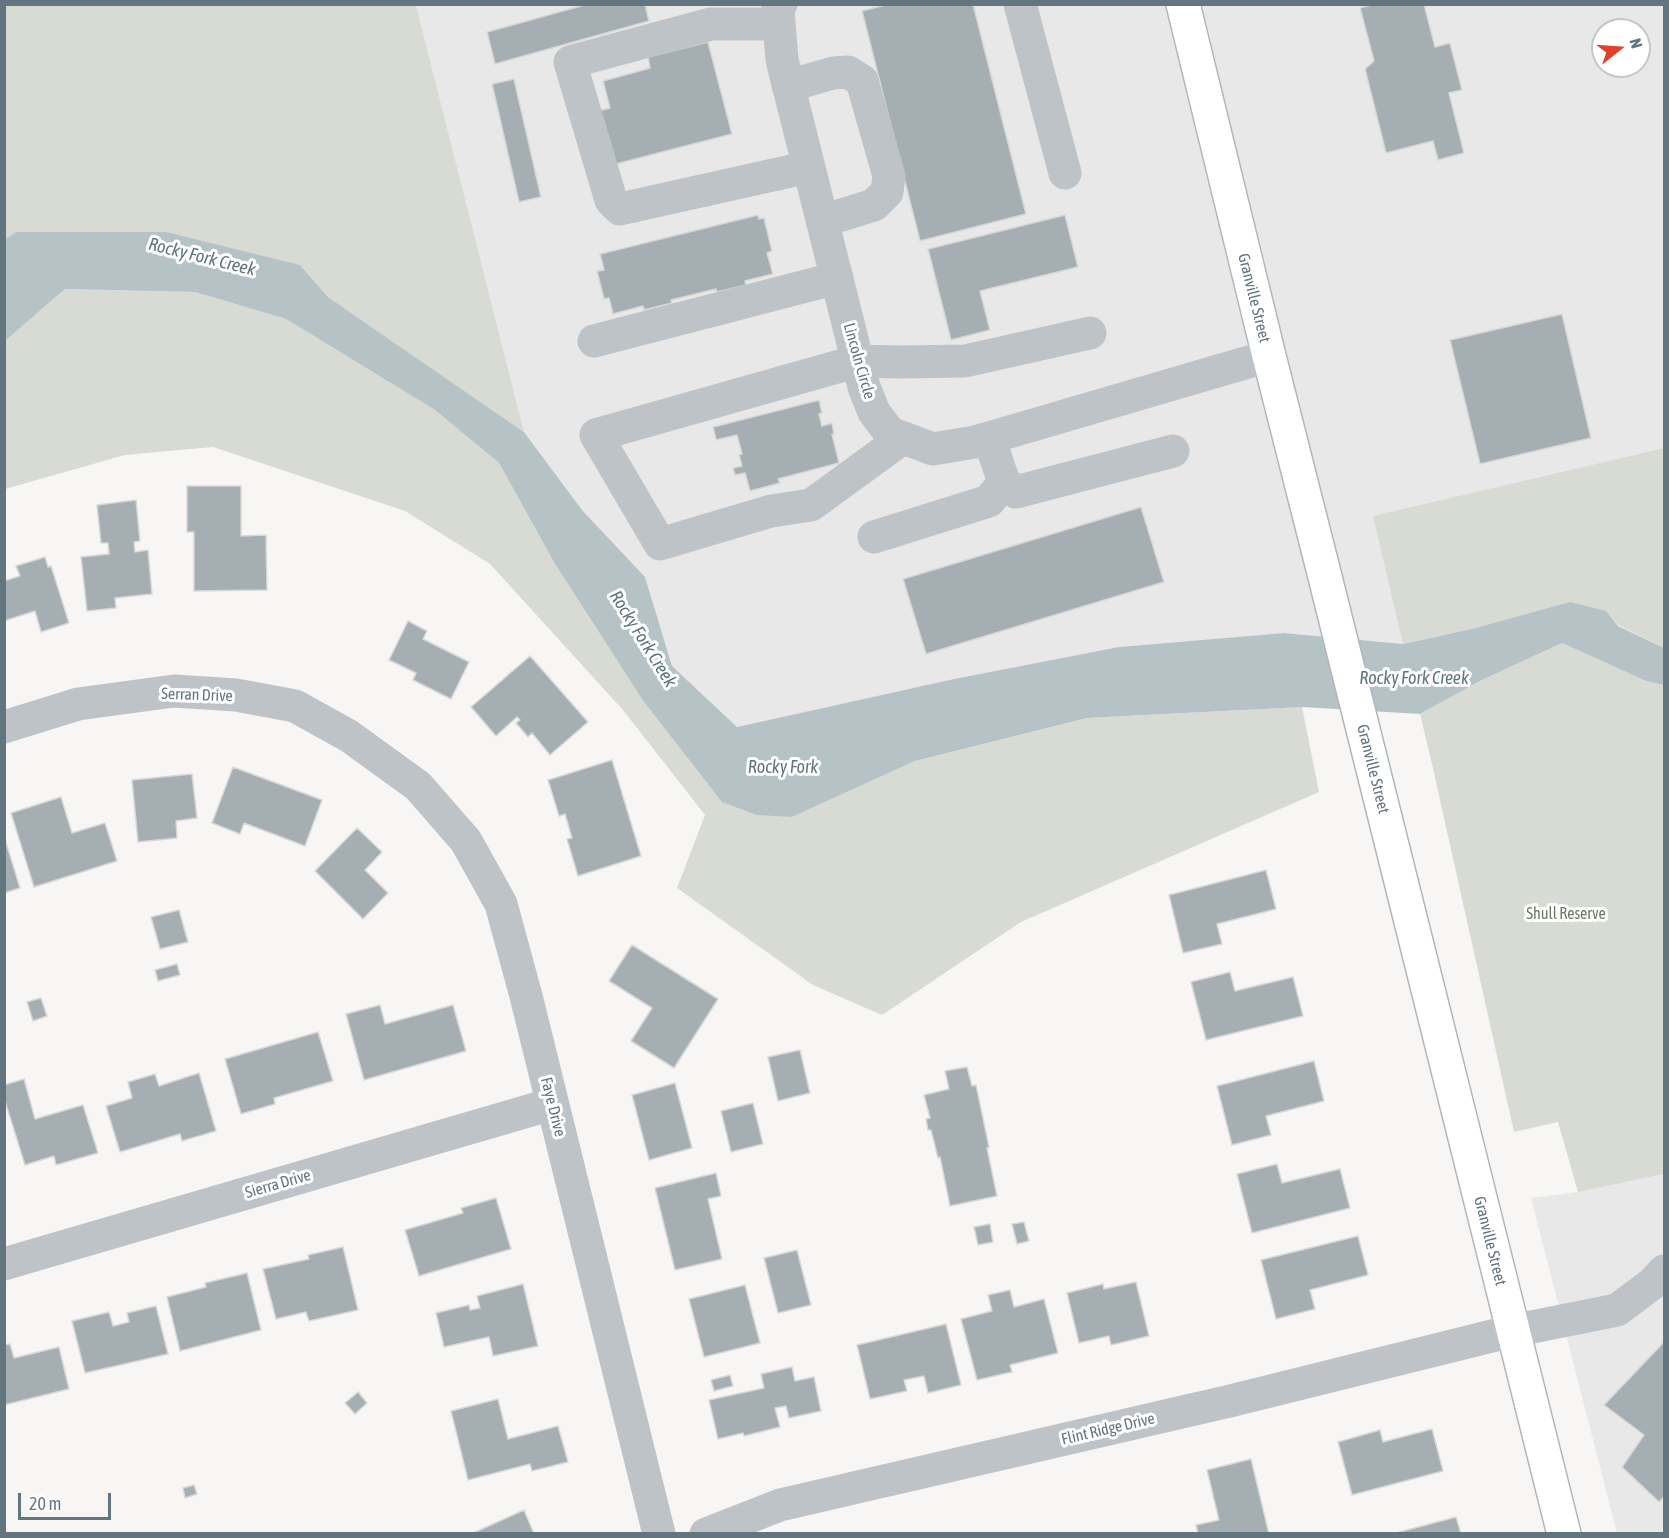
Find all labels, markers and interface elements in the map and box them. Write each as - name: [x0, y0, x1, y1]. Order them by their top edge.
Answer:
- north arrow: [1591, 18, 1651, 78]
- text: N: [1626, 36, 1646, 50]
- water label: Rocky Fork Creek: [146, 233, 258, 281]
- street label: Granville Street: [1234, 251, 1274, 345]
- street label: Lincoln Circle: [839, 321, 879, 401]
- water label: Rocky Fork Creek: [605, 587, 681, 691]
- water label: Rocky Fork Creek: [1359, 667, 1469, 689]
- street label: Serran Drive: [161, 684, 233, 706]
- street label: Granville Street: [1353, 722, 1393, 816]
- water label: Rocky Fork: [748, 756, 818, 778]
- park label: Shull Reserve: [1526, 904, 1606, 924]
- street label: Faye Drive: [536, 1075, 570, 1139]
- street label: Sierra Drive: [243, 1165, 313, 1203]
- street label: Granville Street: [1470, 1194, 1510, 1288]
- street label: Flint Ridge Drive: [1059, 1409, 1157, 1449]
- scale bar: [21, 1481, 114, 1519]
- text: 20 m: [29, 1493, 61, 1514]

